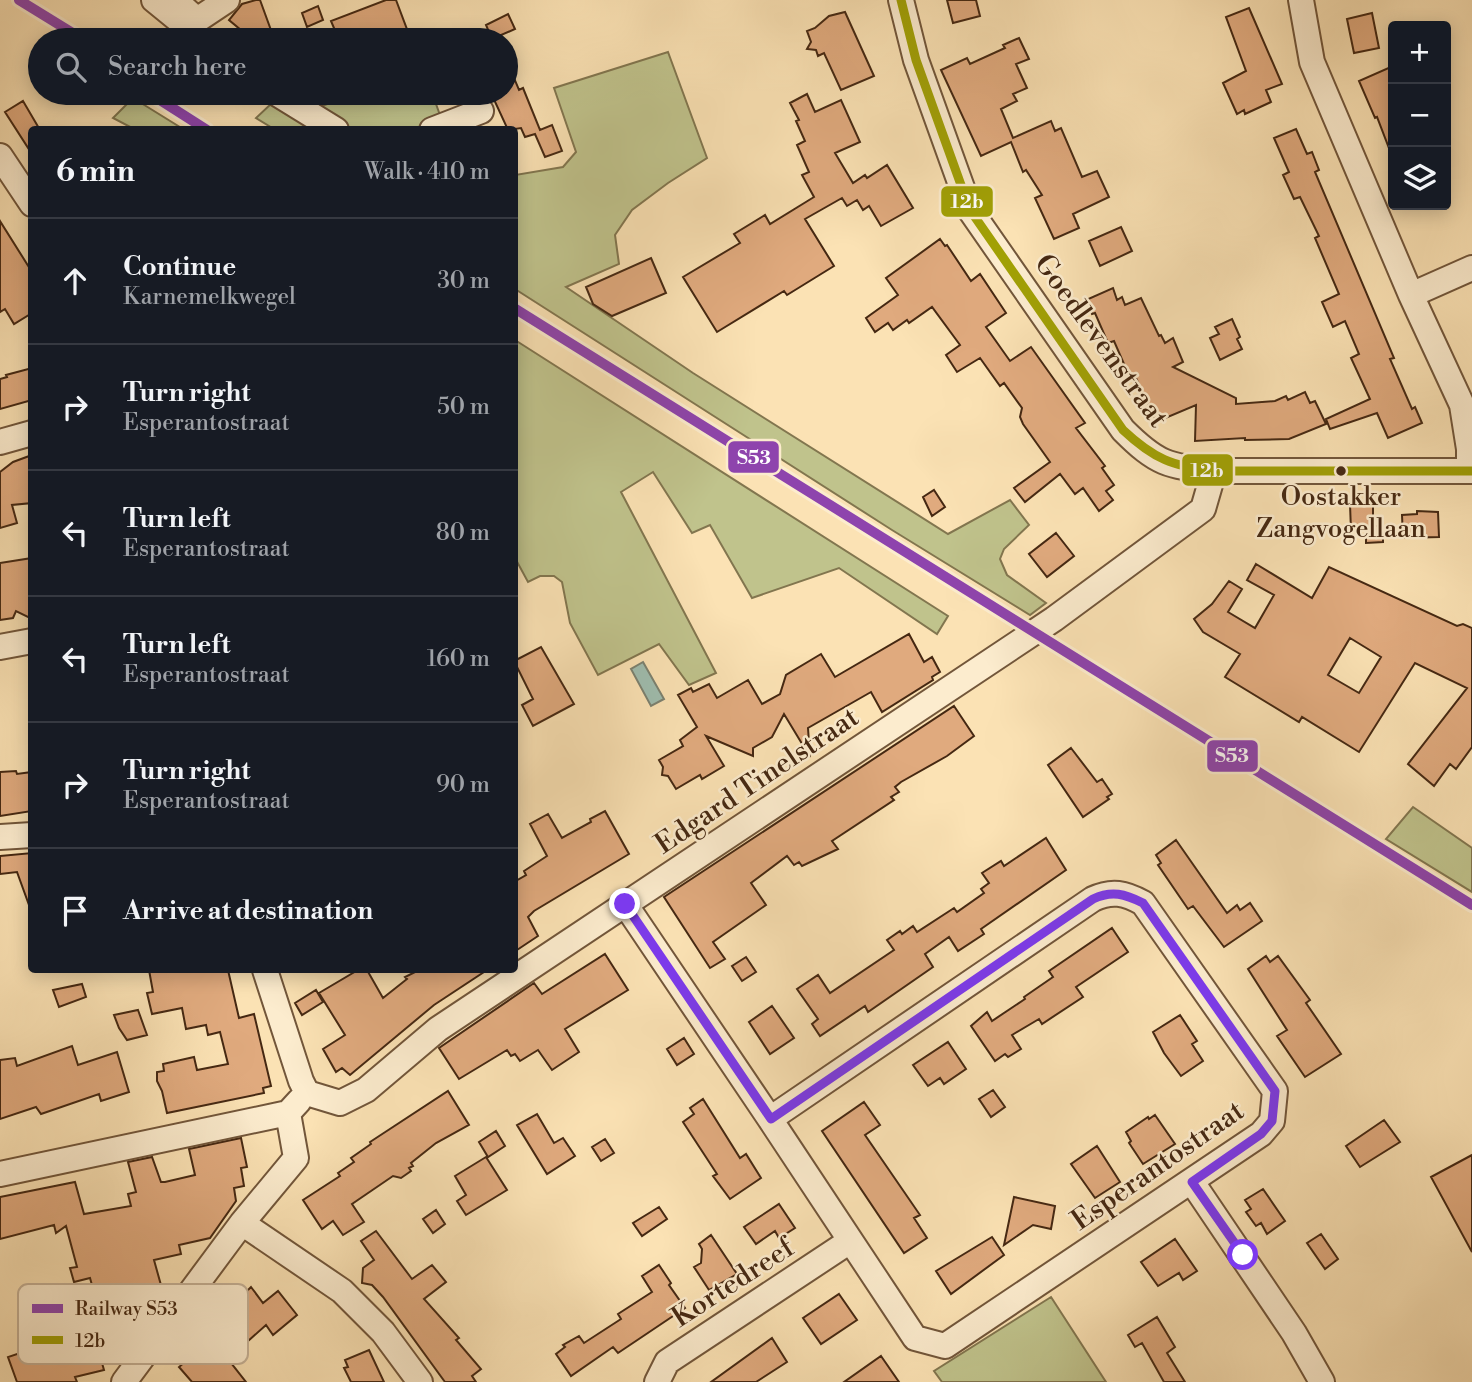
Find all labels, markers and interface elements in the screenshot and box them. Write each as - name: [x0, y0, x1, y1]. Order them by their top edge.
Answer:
- map controls: [1388, 21, 1451, 210]
- button: +: [1388, 21, 1451, 84]
- search box: [28, 28, 518, 105]
- icon: search: [52, 48, 90, 86]
- text: Search here: [108, 51, 247, 83]
- button: −: [1388, 84, 1451, 147]
- button: layers: [1388, 147, 1451, 210]
- text: 6 min: [56, 153, 135, 191]
- text: Walk · 410 m: [364, 158, 490, 186]
- line badge: 12b: [940, 185, 994, 218]
- text: 12b: [950, 190, 984, 214]
- street label: Goedlevenstraat: [1026, 248, 1176, 435]
- text: Continue: [123, 251, 236, 283]
- icon: ahead: [56, 262, 94, 300]
- text: 30 m: [437, 267, 490, 295]
- text: Karnemelkwegel: [123, 283, 296, 311]
- text: Turn right: [123, 377, 251, 409]
- icon: right: [56, 388, 94, 426]
- text: 50 m: [437, 393, 490, 421]
- text: Esperantostraat: [123, 409, 290, 437]
- line badge: S53: [727, 440, 780, 474]
- text: S53: [737, 446, 771, 470]
- line badge: 12b: [1181, 453, 1234, 487]
- text: 12b: [1190, 459, 1224, 483]
- marker: Oostakker Zangvogellaan: [1334, 464, 1348, 478]
- place label: Oostakker Zangvogellaan: [1256, 481, 1426, 545]
- text: Turn left: [123, 503, 231, 535]
- icon: left: [56, 514, 94, 552]
- text: 80 m: [436, 519, 490, 547]
- text: Esperantostraat: [123, 535, 290, 563]
- text: Turn left: [123, 629, 231, 661]
- icon: left: [56, 640, 94, 678]
- text: 160 m: [427, 645, 490, 673]
- text: Esperantostraat: [123, 661, 290, 689]
- street label: Edgard Tinelstraat: [649, 700, 865, 862]
- line badge: S53: [1206, 739, 1259, 773]
- text: S53: [1215, 744, 1249, 768]
- text: Turn right: [123, 755, 251, 787]
- icon: right: [56, 766, 94, 804]
- text: 90 m: [436, 771, 490, 799]
- text: Esperantostraat: [123, 787, 290, 815]
- route end: [609, 888, 640, 919]
- icon: arrive: [56, 892, 94, 930]
- text: Arrive at destination: [123, 895, 373, 927]
- street label: Esperantostraat: [1065, 1093, 1251, 1238]
- street label: Kortedreef: [665, 1230, 802, 1335]
- route start: [1227, 1239, 1258, 1270]
- legend: [18, 1284, 248, 1364]
- text: Railway S53: [75, 1297, 178, 1321]
- text: 12b: [75, 1329, 105, 1353]

